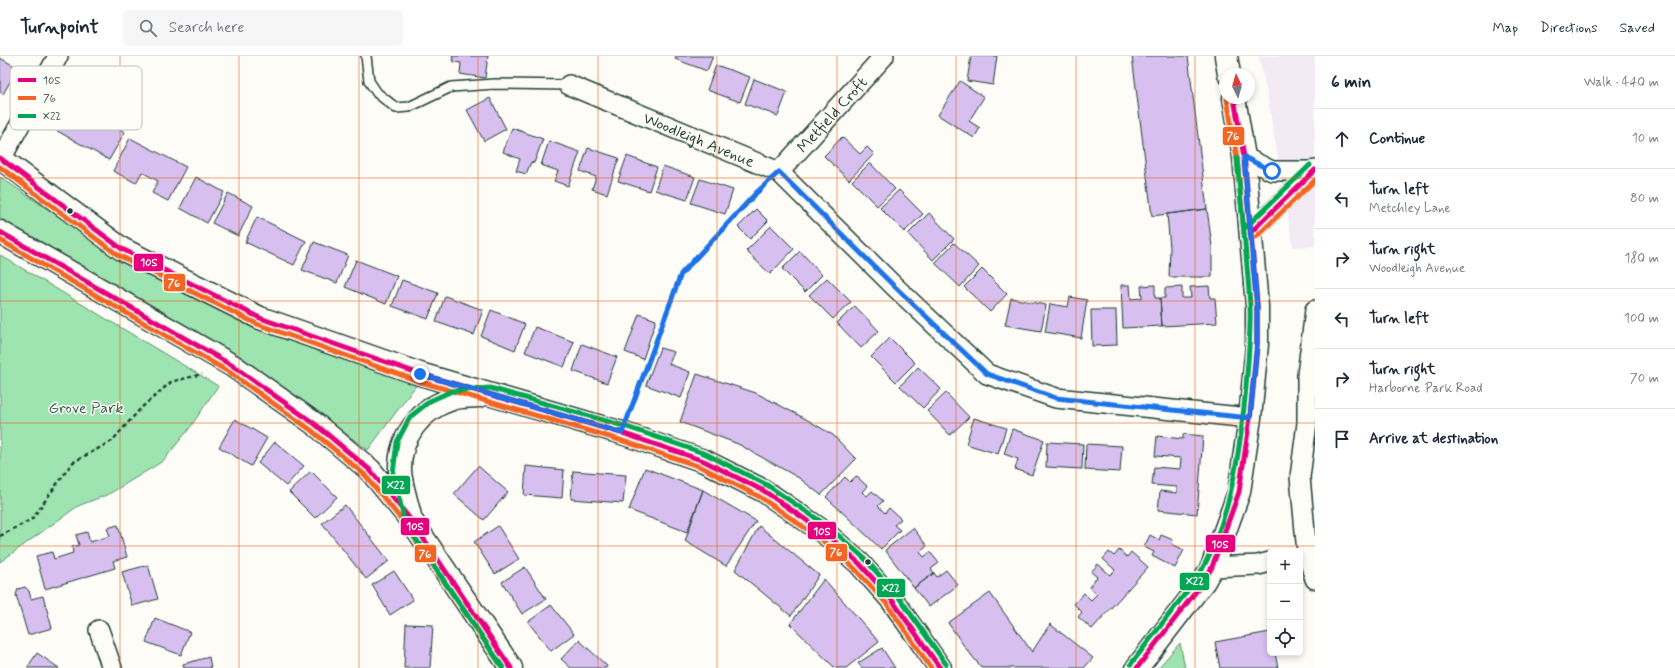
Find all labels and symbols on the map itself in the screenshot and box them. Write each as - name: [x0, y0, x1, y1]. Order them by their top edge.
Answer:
- legend: [10, 66, 142, 130]
- north arrow: [1219, 68, 1255, 104]
- street label: Metfield Croft: [793, 73, 872, 158]
- text: 10S: [43, 74, 60, 88]
- text: 76: [43, 92, 56, 106]
- street label: Woodleigh Avenue: [640, 108, 758, 173]
- text: X22: [43, 110, 61, 124]
- line badge: 76: [1222, 126, 1245, 146]
- text: 76: [1227, 130, 1239, 144]
- route start: [1263, 162, 1281, 180]
- unlabelled marker: [65, 206, 75, 216]
- line badge: 10S: [133, 253, 164, 272]
- text: 10S: [140, 256, 158, 270]
- line badge: 76: [163, 273, 186, 292]
- text: 76: [168, 277, 180, 291]
- route end: [411, 365, 429, 383]
- park label: Grove Park: [48, 398, 124, 419]
- line badge: X22: [381, 475, 411, 495]
- text: X22: [387, 479, 405, 493]
- line badge: 10S: [400, 517, 430, 536]
- text: 10S: [406, 520, 424, 534]
- line badge: 10S: [807, 521, 837, 540]
- text: 10S: [813, 525, 831, 539]
- line badge: 10S: [1205, 534, 1236, 553]
- text: 10S: [1211, 538, 1229, 552]
- line badge: 76: [825, 543, 848, 562]
- line badge: 76: [414, 544, 437, 563]
- text: 76: [830, 546, 842, 560]
- text: 76: [419, 548, 431, 562]
- unlabelled marker: [863, 557, 873, 567]
- line badge: X22: [1179, 572, 1210, 591]
- text: X22: [1186, 575, 1204, 589]
- line badge: X22: [876, 578, 906, 598]
- text: X22: [882, 582, 900, 596]

